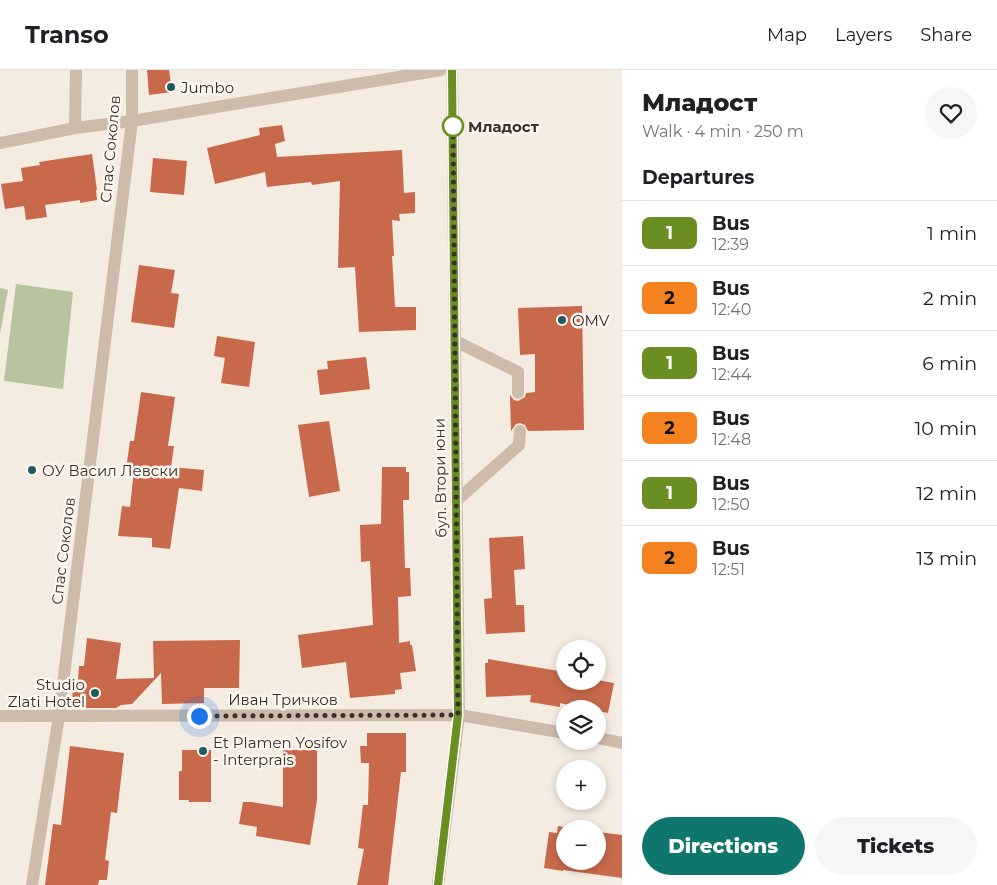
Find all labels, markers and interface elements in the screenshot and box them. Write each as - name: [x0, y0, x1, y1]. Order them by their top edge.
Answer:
- text: Transo: [25, 20, 109, 49]
- text: Map: [767, 24, 807, 46]
- text: Layers: [835, 24, 892, 46]
- text: Share: [920, 24, 972, 46]
- place label: Jumbo: [180, 78, 234, 97]
- marker: Jumbo: [165, 81, 177, 93]
- button: heart: [925, 87, 977, 139]
- text: Младост: [642, 88, 757, 117]
- street label: Спас Соколов: [96, 94, 124, 204]
- marker: Младост: [442, 115, 464, 137]
- place label: Младост: [468, 117, 539, 136]
- text: Walk · 4 min · 250 m: [642, 122, 804, 141]
- text: Departures: [642, 166, 754, 189]
- text: Bus: [712, 212, 750, 235]
- text: 1: [666, 222, 673, 244]
- text: 1 min: [927, 222, 977, 245]
- text: 12:39: [712, 235, 749, 254]
- text: Bus: [712, 277, 750, 300]
- text: 2: [664, 287, 675, 309]
- text: 2 min: [923, 287, 977, 310]
- text: 12:40: [712, 300, 751, 319]
- place label: OMV: [572, 311, 610, 330]
- marker: OMV: [556, 314, 568, 326]
- text: Bus: [712, 342, 750, 365]
- text: 1: [666, 352, 673, 374]
- text: 6 min: [922, 352, 977, 375]
- text: 12:44: [712, 365, 751, 384]
- text: Bus: [712, 407, 750, 430]
- text: 2: [664, 417, 675, 439]
- text: 10 min: [914, 417, 977, 440]
- street label: бул. Втори юни: [429, 418, 451, 538]
- text: 12:48: [712, 430, 751, 449]
- place label: ОУ Васил Левски: [42, 461, 178, 480]
- marker: ОУ Васил Левски: [26, 464, 38, 476]
- text: Bus: [712, 472, 750, 495]
- text: 1: [666, 482, 673, 504]
- text: 12 min: [916, 482, 977, 505]
- text: 12:50: [712, 495, 750, 514]
- street label: Спас Соколов: [47, 496, 79, 606]
- text: Bus: [712, 537, 750, 560]
- text: 2: [664, 547, 675, 569]
- text: 13 min: [916, 547, 977, 570]
- text: 12:51: [712, 560, 745, 579]
- map controls: [556, 640, 606, 870]
- button: locate: [556, 640, 606, 690]
- place label: Studio Zlati Hotel: [8, 675, 85, 711]
- marker: Studio Zlati Hotel: [89, 687, 101, 699]
- street label: Иван Тричков: [228, 690, 338, 709]
- button: layers: [556, 700, 606, 750]
- your location: [187, 704, 212, 729]
- place label: Et Plamen Yosifov - Interprais: [213, 733, 348, 769]
- marker: Et Plamen Yosifov - Interprais: [197, 745, 209, 757]
- button: +: [556, 760, 606, 810]
- button: Directions: [642, 817, 805, 875]
- button: Tickets: [815, 817, 977, 875]
- button: −: [556, 820, 606, 870]

